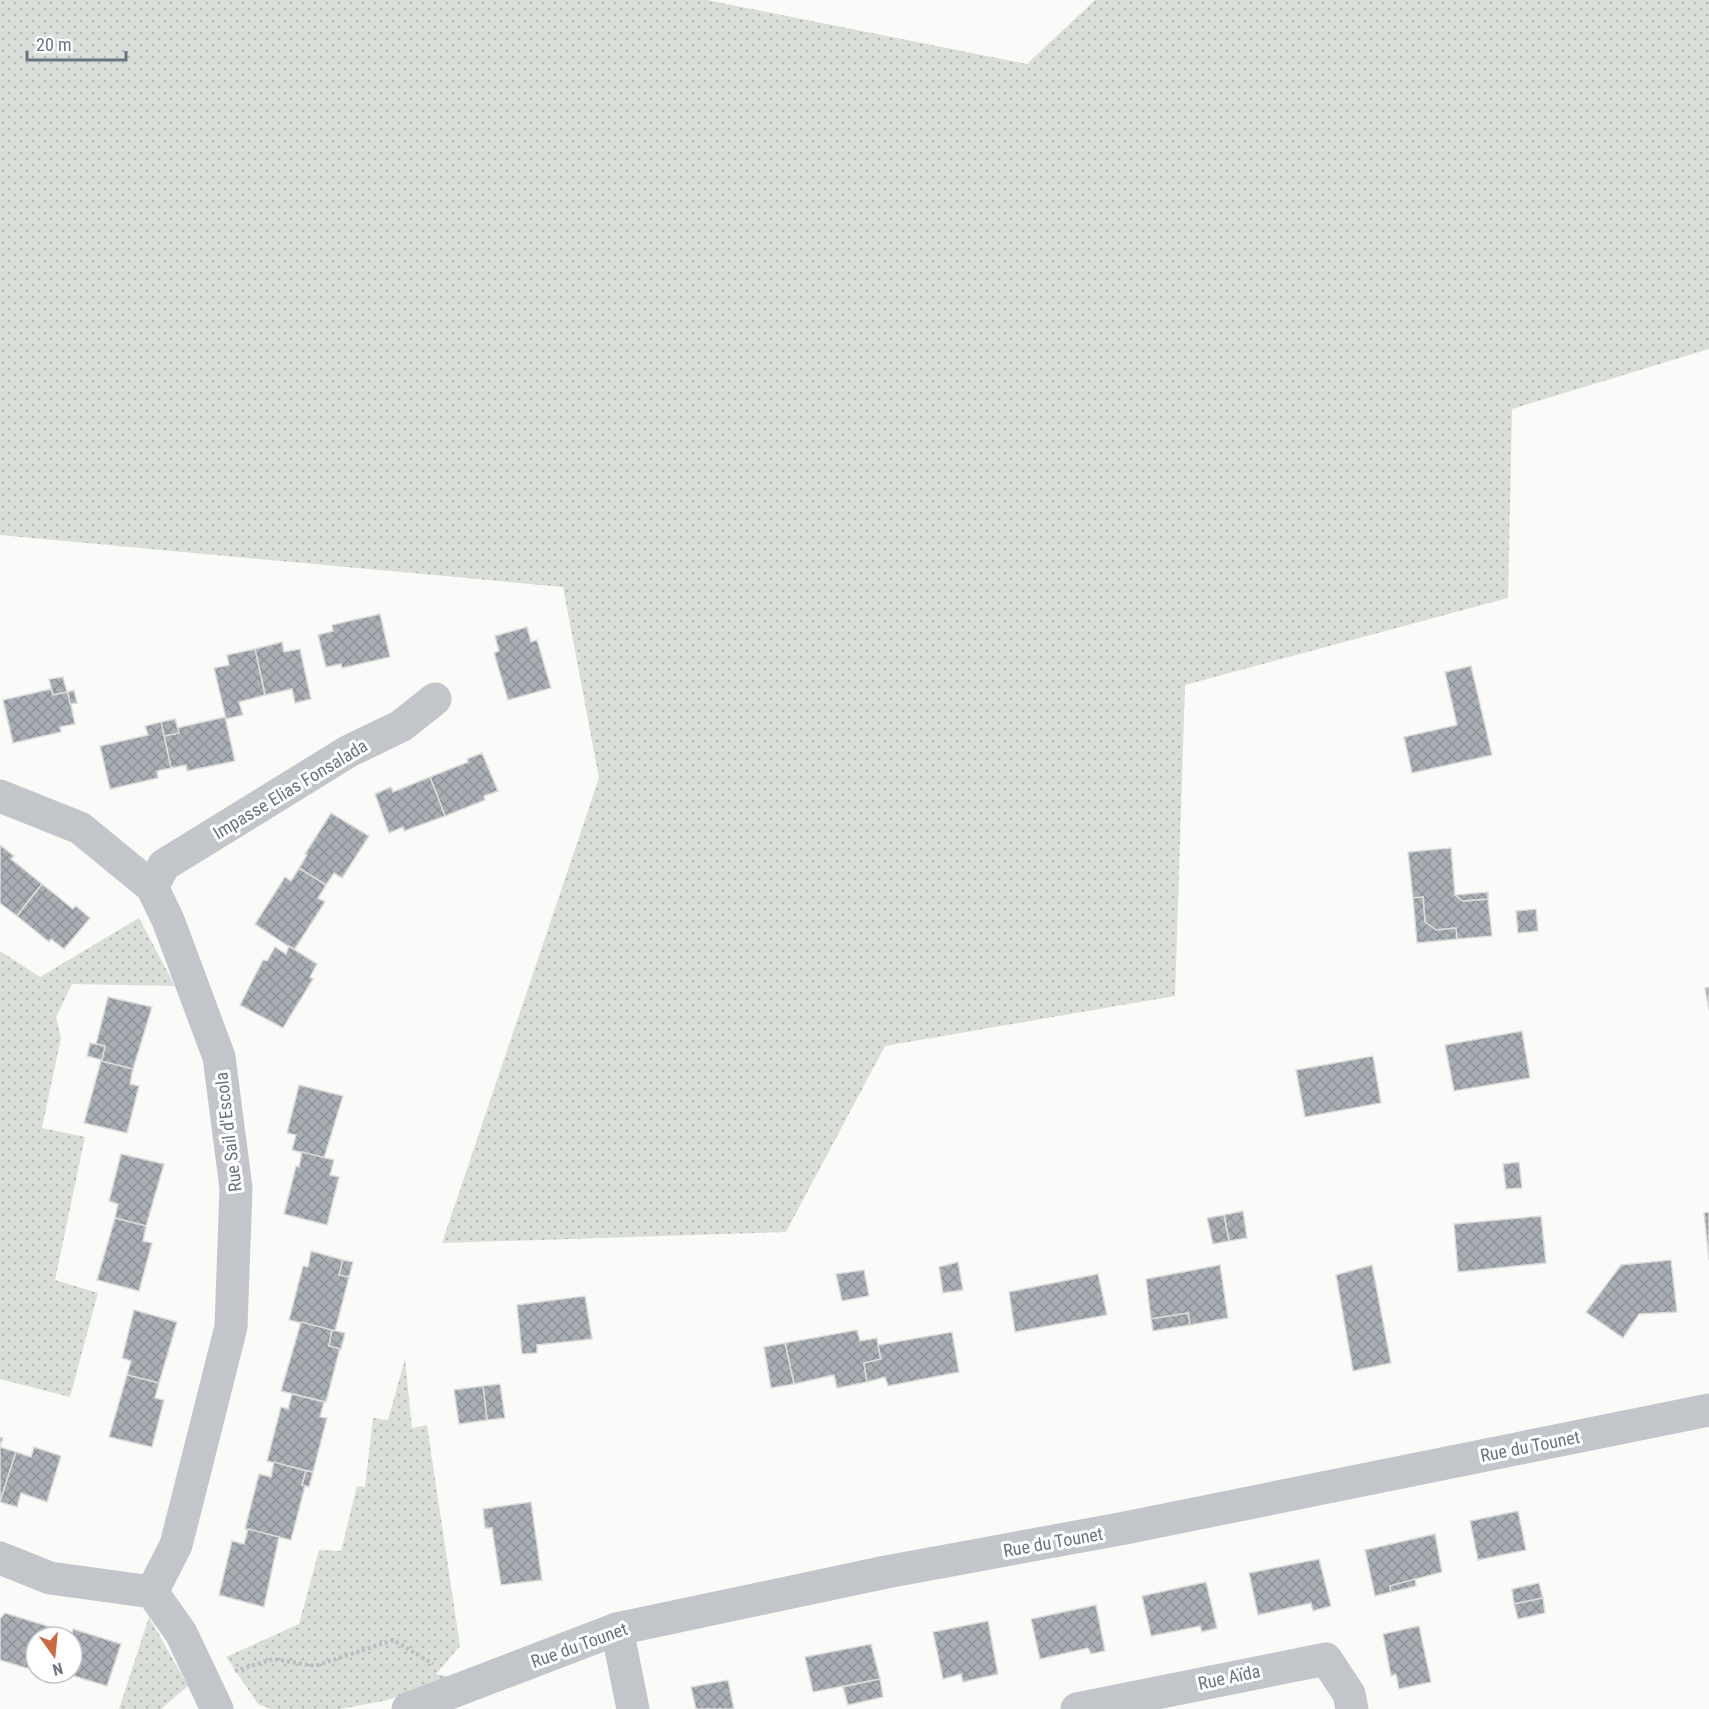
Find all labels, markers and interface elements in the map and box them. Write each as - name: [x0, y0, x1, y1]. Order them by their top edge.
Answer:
- scale bar: [27, 24, 126, 62]
- text: 20 m: [36, 34, 71, 55]
- street label: Impasse Elias Fonsalada: [209, 735, 371, 843]
- street label: Rue Sail d'Escola: [210, 1071, 246, 1193]
- street label: Rue du Tounet: [1478, 1426, 1582, 1466]
- street label: Rue du Tounet: [1001, 1523, 1105, 1561]
- street label: Rue du Tounet: [528, 1618, 630, 1672]
- north arrow: [24, 1625, 84, 1685]
- text: N: [51, 1659, 65, 1679]
- street label: Rue Aïda: [1196, 1660, 1262, 1694]

